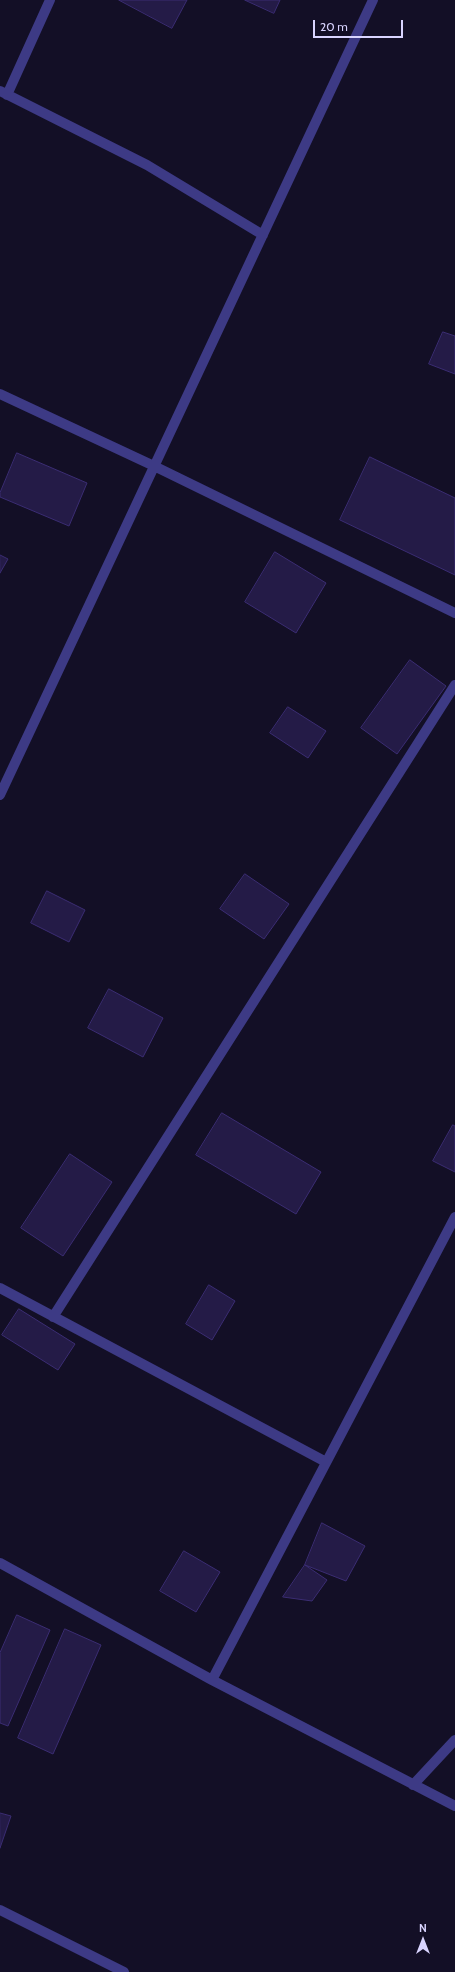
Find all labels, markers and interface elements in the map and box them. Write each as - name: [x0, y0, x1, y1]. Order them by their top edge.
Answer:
- scale bar: [315, 12, 405, 38]
- text: 20 m: [320, 19, 348, 34]
- north arrow: [403, 1920, 443, 1960]
- text: N: [419, 1921, 427, 1935]

